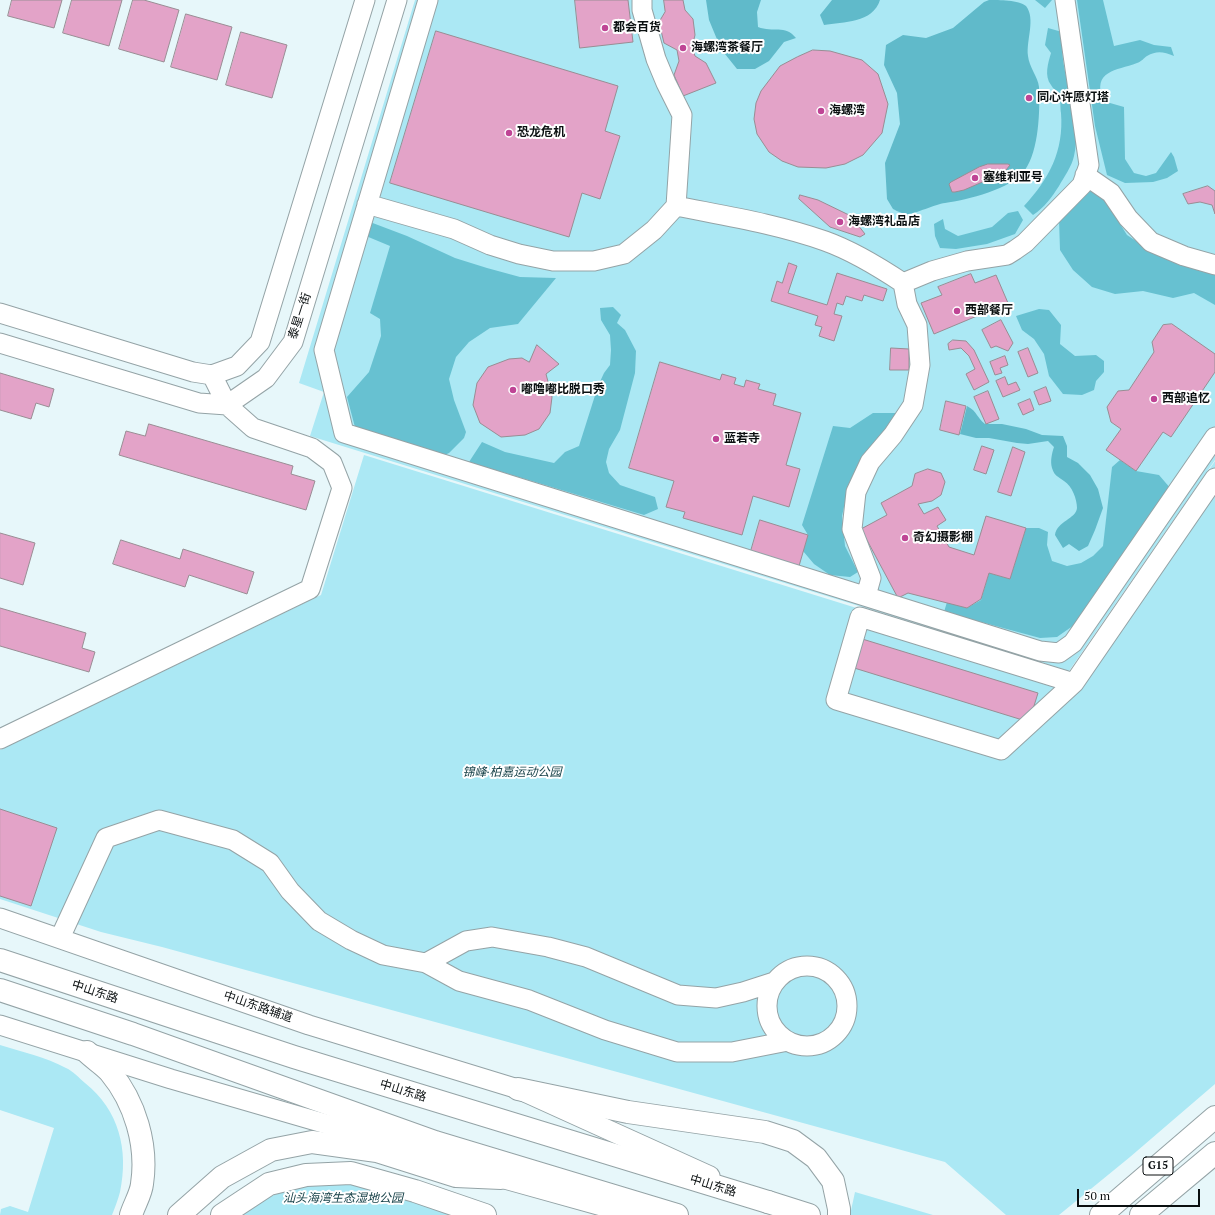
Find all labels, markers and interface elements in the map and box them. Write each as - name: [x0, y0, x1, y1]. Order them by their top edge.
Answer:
- place label: 都会百货: [613, 21, 661, 35]
- marker: 都会百货: [600, 23, 610, 33]
- place label: 海螺湾茶餐厅: [691, 41, 763, 55]
- marker: 海螺湾茶餐厅: [678, 43, 688, 53]
- place label: 同心许愿灯塔: [1037, 91, 1109, 105]
- marker: 同心许愿灯塔: [1024, 93, 1034, 103]
- place label: 海螺湾: [829, 104, 865, 118]
- marker: 海螺湾: [816, 106, 826, 116]
- place label: 恐龙危机: [517, 126, 565, 140]
- marker: 恐龙危机: [504, 128, 514, 138]
- place label: 塞维利亚号: [983, 171, 1043, 185]
- marker: 塞维利亚号: [970, 173, 980, 183]
- place label: 海螺湾礼品店: [848, 215, 920, 229]
- marker: 海螺湾礼品店: [835, 217, 845, 227]
- street label: 泰星一街: [286, 291, 314, 341]
- place label: 西部餐厅: [965, 304, 1013, 318]
- marker: 西部餐厅: [952, 306, 962, 316]
- place label: 嘟噜嘟比脱口秀: [521, 383, 605, 397]
- marker: 嘟噜嘟比脱口秀: [508, 385, 518, 395]
- place label: 西部追忆: [1162, 392, 1210, 406]
- marker: 西部追忆: [1149, 394, 1159, 404]
- place label: 蓝若寺: [724, 432, 760, 446]
- marker: 蓝若寺: [711, 434, 721, 444]
- place label: 奇幻摄影棚: [913, 531, 973, 545]
- marker: 奇幻摄影棚: [900, 533, 910, 543]
- park label: 锦峰·柏嘉运动公园: [463, 766, 561, 780]
- street label: 中山东路: [70, 978, 120, 1006]
- street label: 中山东路辅道: [222, 988, 294, 1026]
- street label: 中山东路: [378, 1077, 428, 1105]
- road number: G15: [1143, 1157, 1173, 1175]
- street label: 中山东路: [688, 1172, 738, 1200]
- scale bar: [1079, 1181, 1202, 1207]
- text: 50 m: [1084, 1188, 1110, 1203]
- park label: 汕头海湾生态湿地公园: [283, 1192, 403, 1206]

